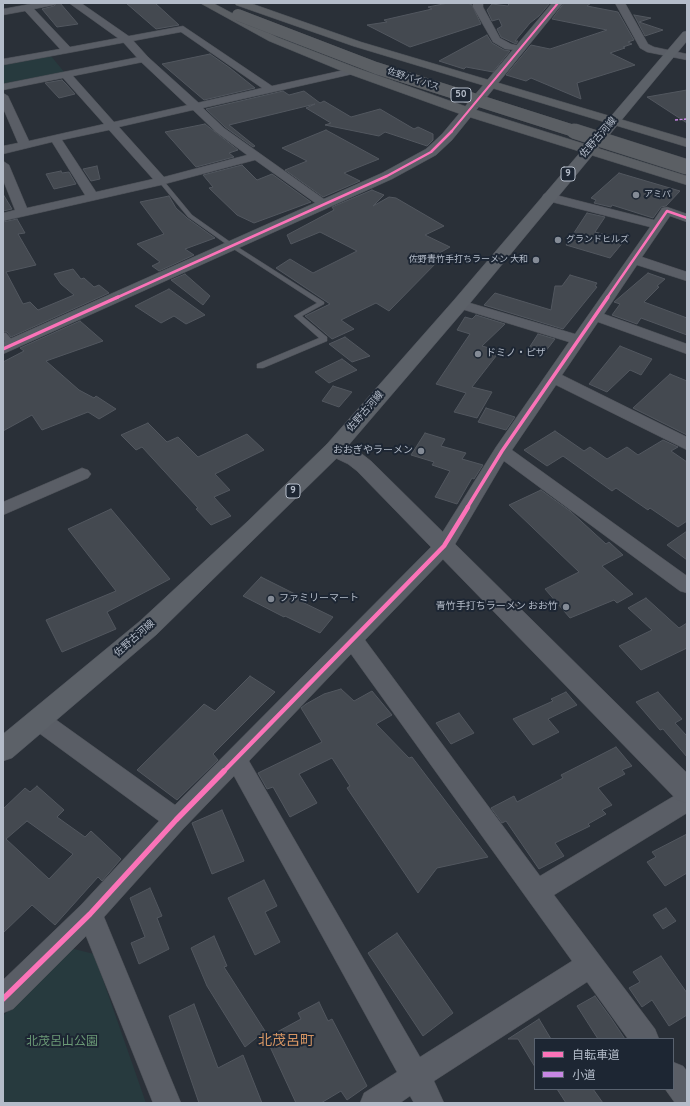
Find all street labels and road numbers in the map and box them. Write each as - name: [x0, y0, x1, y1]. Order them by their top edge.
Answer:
- street label: 佐野バイパス: [386, 67, 440, 93]
- road number: 50: [451, 88, 471, 102]
- street label: 佐野古河線: [578, 115, 620, 161]
- road number: 9: [561, 167, 575, 181]
- street label: 佐野古河線: [345, 389, 387, 435]
- road number: 9: [286, 484, 300, 498]
- street label: 佐野古河線: [112, 618, 158, 660]

